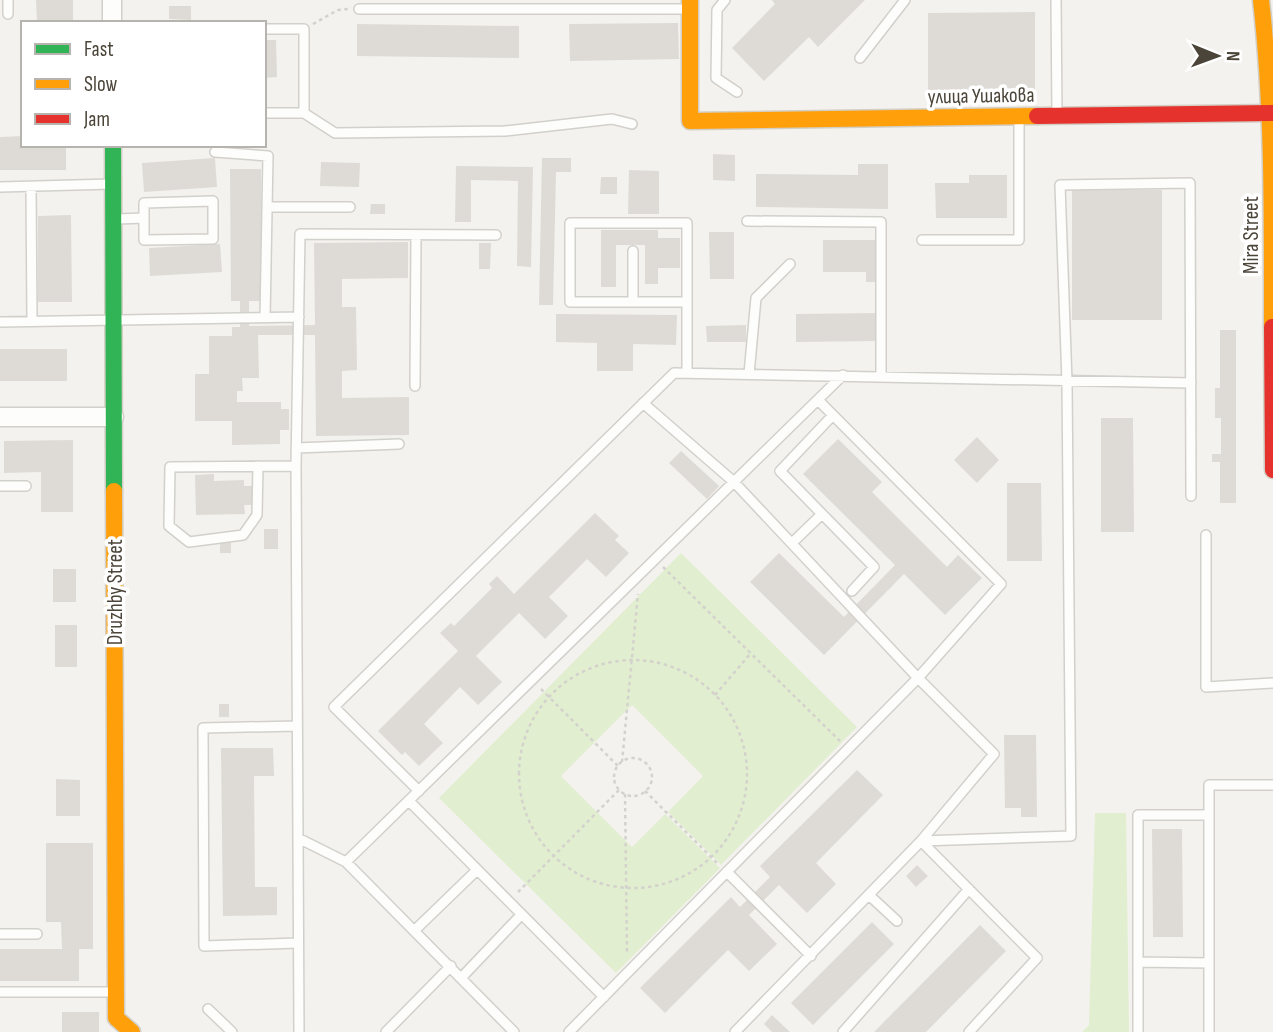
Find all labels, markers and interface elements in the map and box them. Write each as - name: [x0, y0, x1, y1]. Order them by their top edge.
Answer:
- legend: [21, 21, 266, 147]
- north arrow: [1182, 21, 1252, 91]
- text: Fast: [84, 37, 114, 62]
- text: N: [1221, 51, 1244, 62]
- text: Slow: [84, 72, 118, 97]
- street label: улица Ушакова: [927, 83, 1035, 109]
- text: Jam: [83, 107, 110, 132]
- street label: Mira Street: [1239, 196, 1264, 274]
- street label: Druzhby Street: [103, 539, 128, 645]

